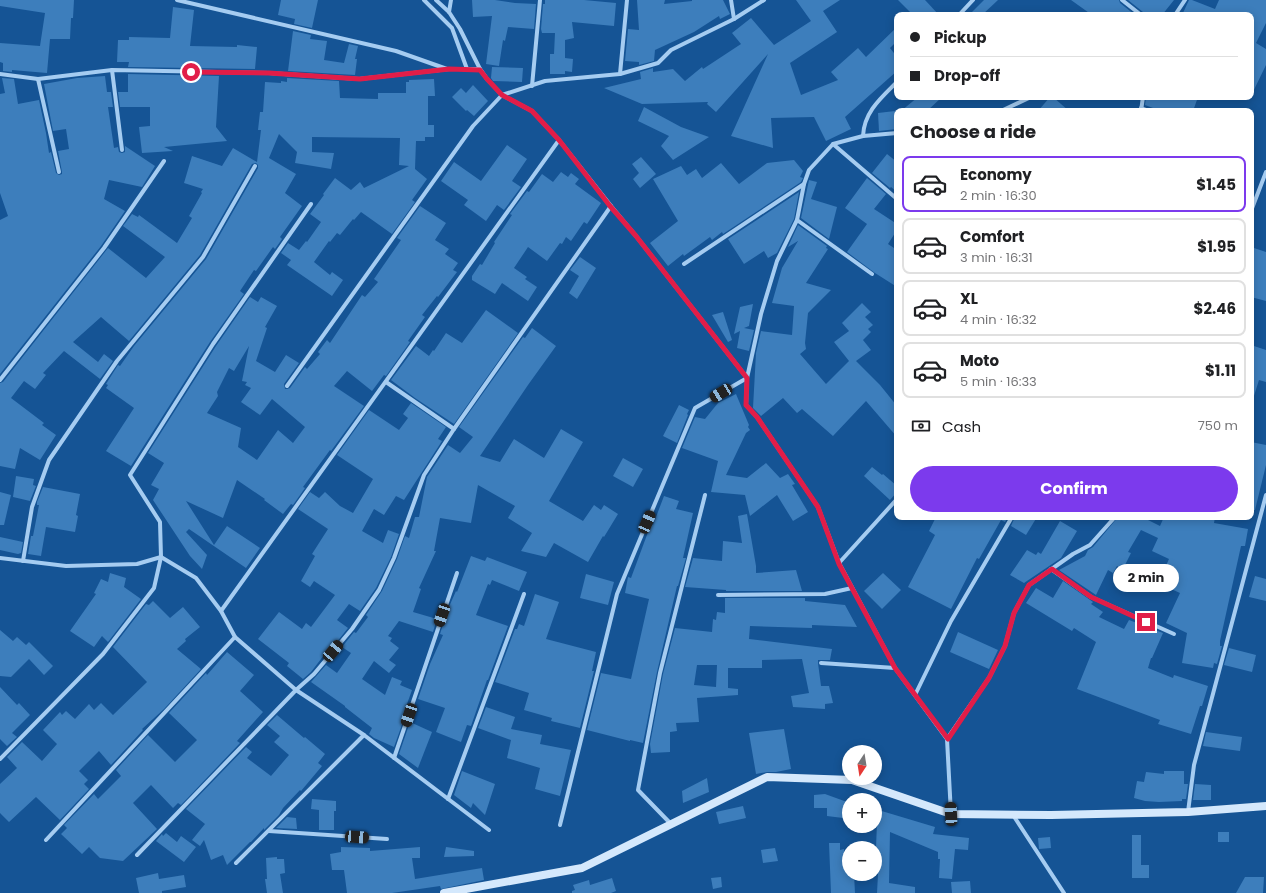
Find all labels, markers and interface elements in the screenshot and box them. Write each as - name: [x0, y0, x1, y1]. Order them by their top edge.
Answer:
- text: Pickup: [934, 27, 986, 48]
- route start: [182, 63, 200, 81]
- text: Drop-off: [934, 65, 1000, 86]
- text: Choose a ride: [910, 119, 1036, 144]
- text: Economy: [960, 164, 1032, 185]
- icon: car: [912, 166, 948, 202]
- text: $1.45: [1196, 174, 1236, 195]
- text: 2 min · 16:30: [960, 186, 1037, 205]
- text: Comfort: [960, 226, 1024, 247]
- icon: car: [912, 228, 948, 264]
- text: $1.95: [1197, 236, 1236, 257]
- text: 3 min · 16:31: [960, 248, 1033, 267]
- text: XL: [960, 288, 978, 309]
- icon: car: [912, 290, 948, 326]
- text: $2.46: [1194, 298, 1236, 319]
- text: 4 min · 16:32: [960, 310, 1037, 329]
- text: Moto: [960, 350, 999, 371]
- icon: car: [912, 352, 948, 388]
- text: $1.11: [1205, 360, 1236, 381]
- text: 5 min · 16:33: [960, 372, 1037, 391]
- car: [708, 382, 734, 404]
- icon: cash: [910, 415, 932, 437]
- text: Cash: [942, 416, 981, 437]
- text: 750 m: [1198, 416, 1238, 435]
- button: Confirm: [910, 466, 1238, 512]
- car: [637, 509, 657, 535]
- callout: 2 min: [1113, 564, 1179, 592]
- text: 2 min: [1128, 568, 1164, 587]
- car: [432, 602, 452, 628]
- route end: [1137, 613, 1155, 631]
- car: [321, 638, 345, 664]
- car: [399, 702, 419, 728]
- north arrow: [842, 745, 882, 785]
- map controls: [842, 745, 882, 881]
- button: +: [842, 793, 882, 833]
- car: [944, 802, 958, 826]
- car: [345, 830, 369, 844]
- button: −: [842, 841, 882, 881]

